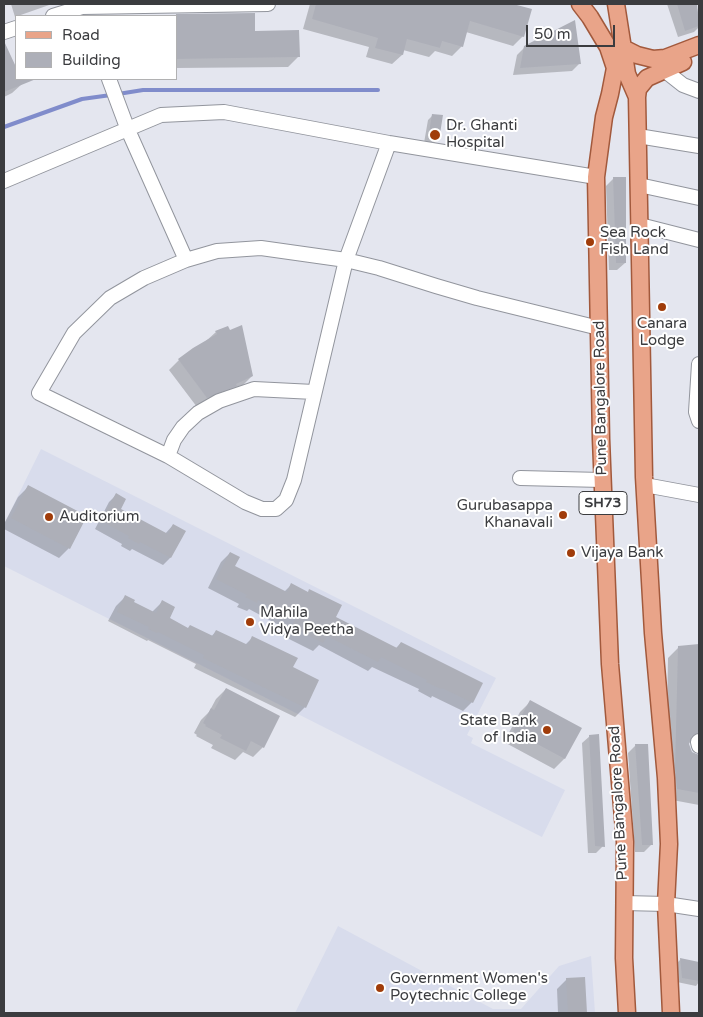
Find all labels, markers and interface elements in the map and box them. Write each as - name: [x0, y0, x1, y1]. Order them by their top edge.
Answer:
- legend: [15, 15, 178, 80]
- scale bar: [528, 15, 617, 47]
- text: 50 m: [534, 25, 571, 43]
- text: Road: [62, 26, 100, 44]
- text: Building: [62, 51, 121, 69]
- place label: Dr. Ghanti Hospital: [446, 117, 518, 152]
- marker: Dr. Ghanti Hospital: [428, 128, 442, 142]
- place label: Sea Rock Fish Land: [600, 224, 669, 259]
- marker: Sea Rock Fish Land: [584, 236, 596, 248]
- marker: Canara Lodge: [656, 301, 668, 313]
- place label: Canara Lodge: [637, 315, 687, 350]
- street label: Pune Bangalore Road: [591, 320, 611, 476]
- road number: SH73: [579, 492, 627, 514]
- place label: Gurubasappa Khanavali: [457, 497, 553, 532]
- place label: Auditorium: [59, 508, 139, 526]
- marker: Gurubasappa Khanavali: [557, 509, 569, 521]
- marker: Auditorium: [43, 511, 55, 523]
- place label: Vijaya Bank: [581, 544, 664, 562]
- marker: Vijaya Bank: [565, 547, 577, 559]
- place label: Mahila Vidya Peetha: [260, 604, 354, 639]
- marker: Mahila Vidya Peetha: [244, 616, 256, 628]
- place label: State Bank of India: [460, 712, 537, 747]
- marker: State Bank of India: [541, 724, 553, 736]
- street label: Pune Bangalore Road: [606, 725, 632, 881]
- place label: Government Women's Poytechnic College: [390, 970, 548, 1005]
- marker: Government Women's Poytechnic College: [374, 982, 386, 994]

